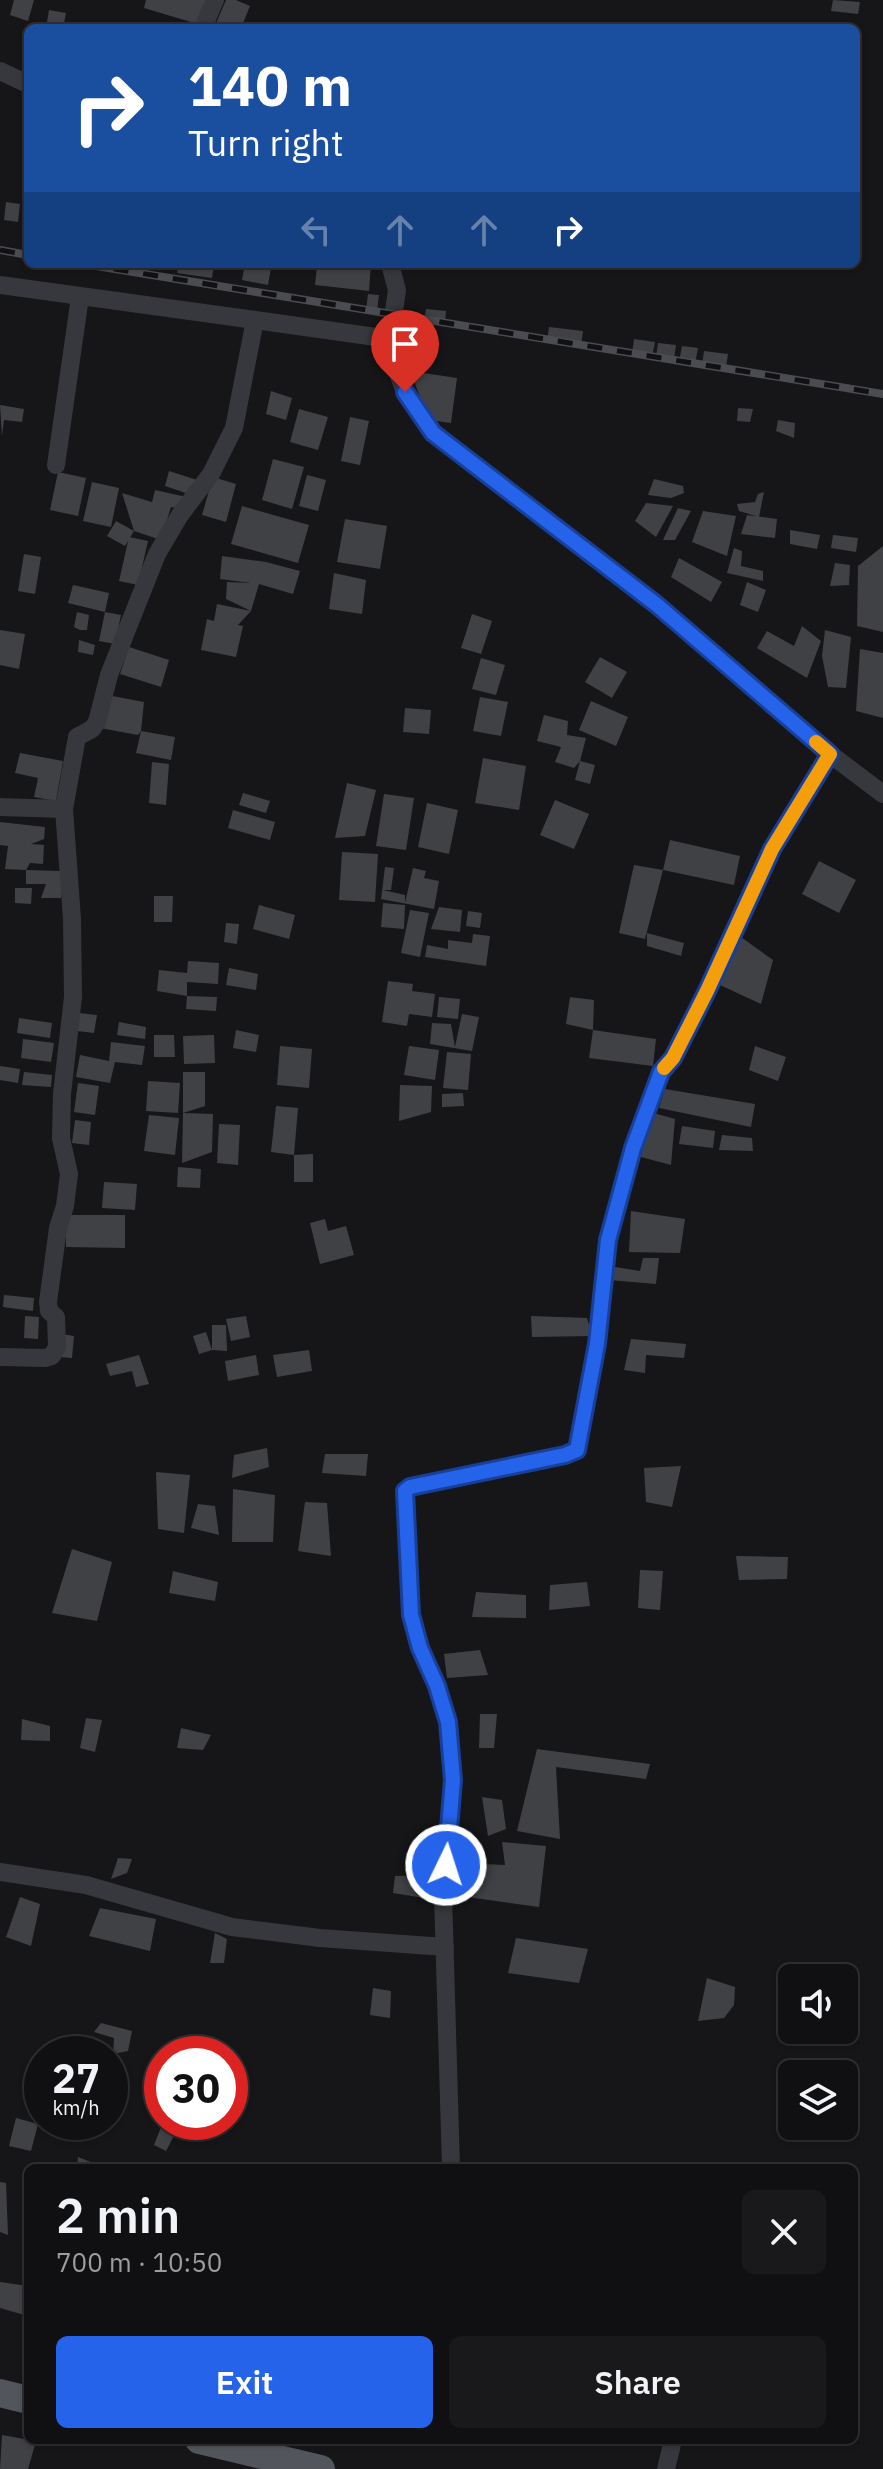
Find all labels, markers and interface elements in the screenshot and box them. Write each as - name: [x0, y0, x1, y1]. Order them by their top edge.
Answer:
- text: 140 m: [188, 49, 352, 121]
- icon: right: [56, 56, 160, 160]
- text: Turn right: [188, 119, 344, 166]
- icon: left: [294, 208, 338, 252]
- icon: ahead: [378, 208, 422, 252]
- icon: ahead: [462, 208, 506, 252]
- icon: right: [546, 208, 590, 252]
- pin: [371, 310, 439, 392]
- icon: arrive: [383, 322, 427, 366]
- position arrow: [404, 1823, 488, 1907]
- map controls: [778, 1964, 858, 2140]
- button: sound: [778, 1964, 858, 2044]
- speed limit sign: 30: [144, 2036, 248, 2140]
- text: 27: [52, 2052, 100, 2104]
- button: layers: [778, 2060, 858, 2140]
- text: km/h: [52, 2094, 100, 2121]
- text: 2 min: [56, 2184, 180, 2246]
- button: close: [742, 2190, 826, 2274]
- text: 700 m · 10:50: [56, 2245, 222, 2279]
- button: Exit: [56, 2336, 433, 2428]
- button: Share: [449, 2336, 826, 2428]

